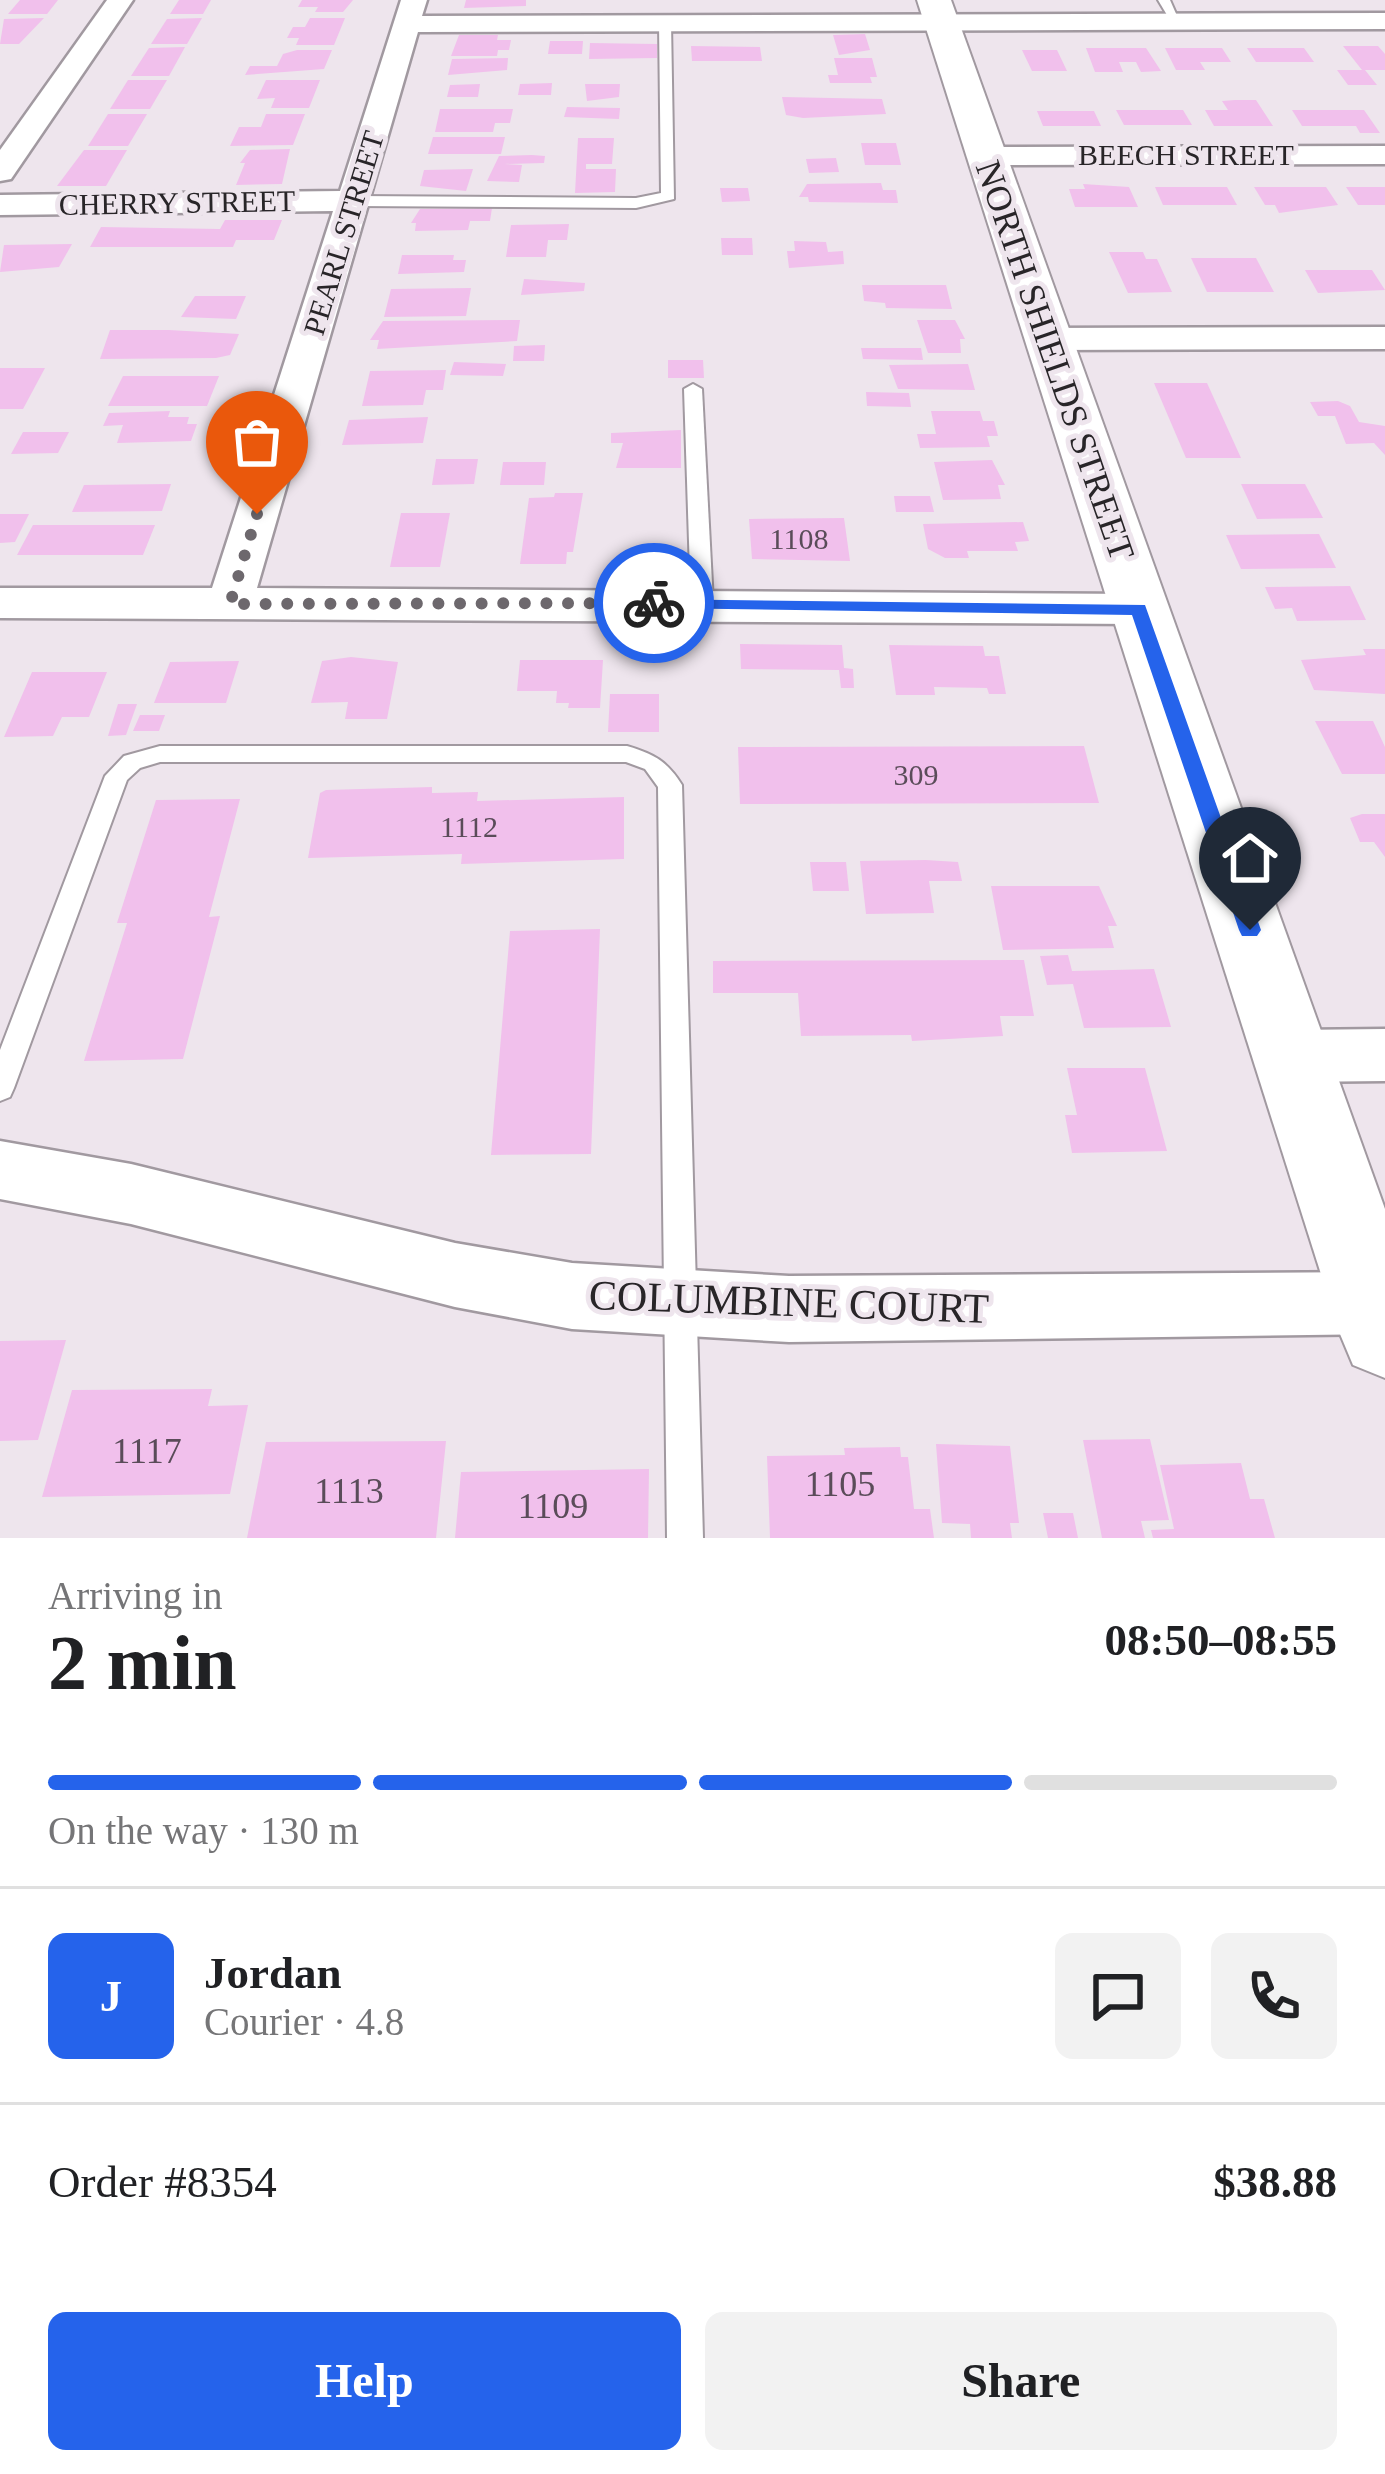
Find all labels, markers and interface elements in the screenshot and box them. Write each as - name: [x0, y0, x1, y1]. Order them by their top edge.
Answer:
- street label: PEARL STREET: [297, 127, 390, 339]
- street label: BEECH STREET: [1078, 138, 1294, 171]
- street label: NORTH SHIELDS STREET: [968, 155, 1142, 565]
- street label: CHERRY STREET: [59, 184, 295, 221]
- pin: [206, 391, 308, 514]
- icon: bag: [224, 409, 290, 475]
- house number: 1108: [770, 522, 828, 555]
- courier: [594, 543, 714, 663]
- icon: bike: [621, 570, 687, 636]
- house number: 309: [894, 758, 939, 791]
- pin: [1199, 807, 1301, 930]
- house number: 1112: [440, 810, 498, 843]
- icon: home: [1217, 825, 1283, 891]
- street label: COLUMBINE COURT: [588, 1272, 990, 1332]
- house number: 1117: [112, 1431, 182, 1471]
- house number: 1105: [805, 1464, 875, 1504]
- house number: 1113: [314, 1471, 384, 1511]
- house number: 1109: [518, 1486, 588, 1526]
- text: Arriving in: [48, 1574, 222, 1617]
- text: 08:50–08:55: [1105, 1615, 1337, 1665]
- text: 2 min: [48, 1619, 237, 1706]
- text: On the way · 130 m: [48, 1809, 359, 1852]
- button: chat: [1055, 1933, 1181, 2059]
- button: phone: [1211, 1933, 1337, 2059]
- text: Jordan: [204, 1948, 342, 1998]
- text: J: [100, 1971, 122, 2021]
- text: Courier · 4.8: [204, 2000, 404, 2043]
- text: Order #8354: [48, 2157, 277, 2207]
- text: $38.88: [1213, 2157, 1337, 2207]
- button: Help: [48, 2312, 681, 2450]
- button: Share: [705, 2312, 1337, 2450]

